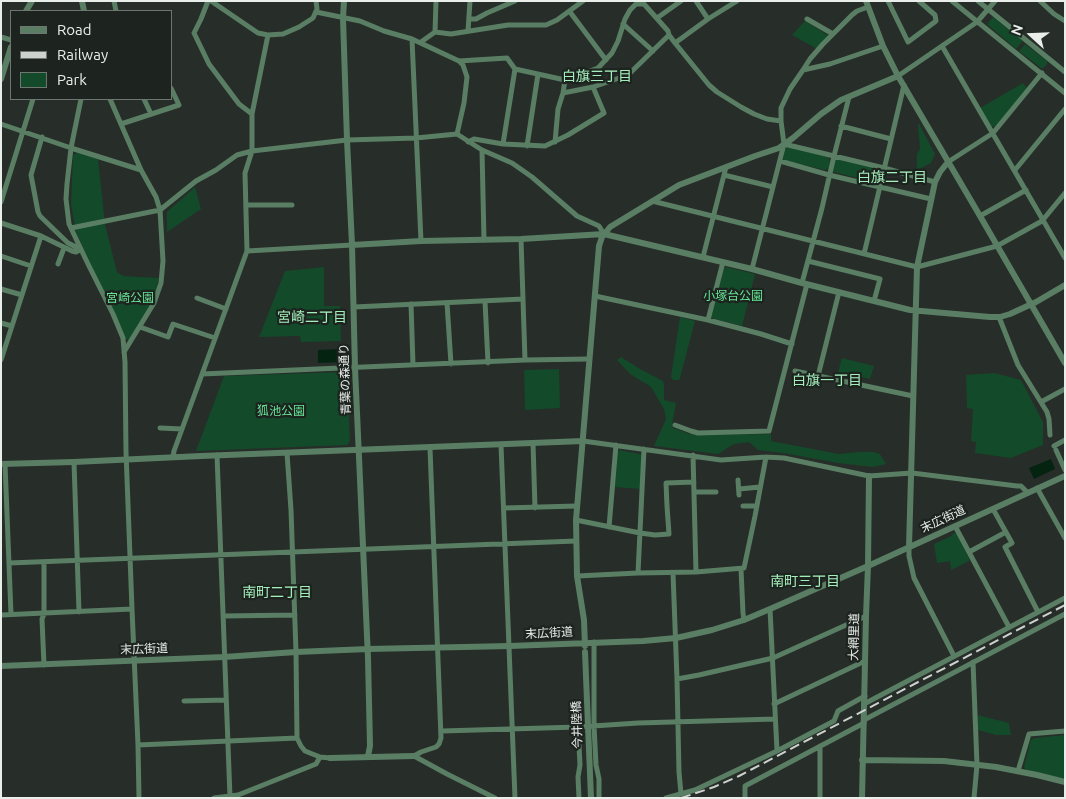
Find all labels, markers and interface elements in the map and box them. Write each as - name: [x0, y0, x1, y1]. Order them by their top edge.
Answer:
- legend: [10, 10, 172, 100]
- north arrow: [1006, 10, 1056, 60]
- text: Road: [57, 21, 92, 38]
- text: N: [1008, 22, 1026, 38]
- text: Railway: [57, 46, 108, 63]
- district label: 白旗三丁目: [562, 68, 632, 84]
- text: Park: [57, 71, 87, 88]
- district label: 白旗二丁目: [857, 169, 927, 185]
- park label: 小塚台公園: [703, 289, 763, 303]
- park label: 宮崎公園: [106, 291, 154, 305]
- district label: 宮崎二丁目: [277, 309, 347, 325]
- street label: 青葉の森通り: [337, 343, 353, 415]
- district label: 白旗一丁目: [792, 372, 862, 388]
- park label: 狐池公園: [257, 404, 305, 418]
- street label: 末広街道: [918, 502, 968, 536]
- district label: 南町三丁目: [770, 573, 840, 589]
- district label: 南町二丁目: [242, 584, 312, 600]
- street label: 大網里道: [846, 613, 862, 661]
- street label: 末広街道: [525, 625, 573, 641]
- street label: 末広街道: [120, 641, 168, 657]
- street label: 今井陸橋: [569, 701, 585, 749]

